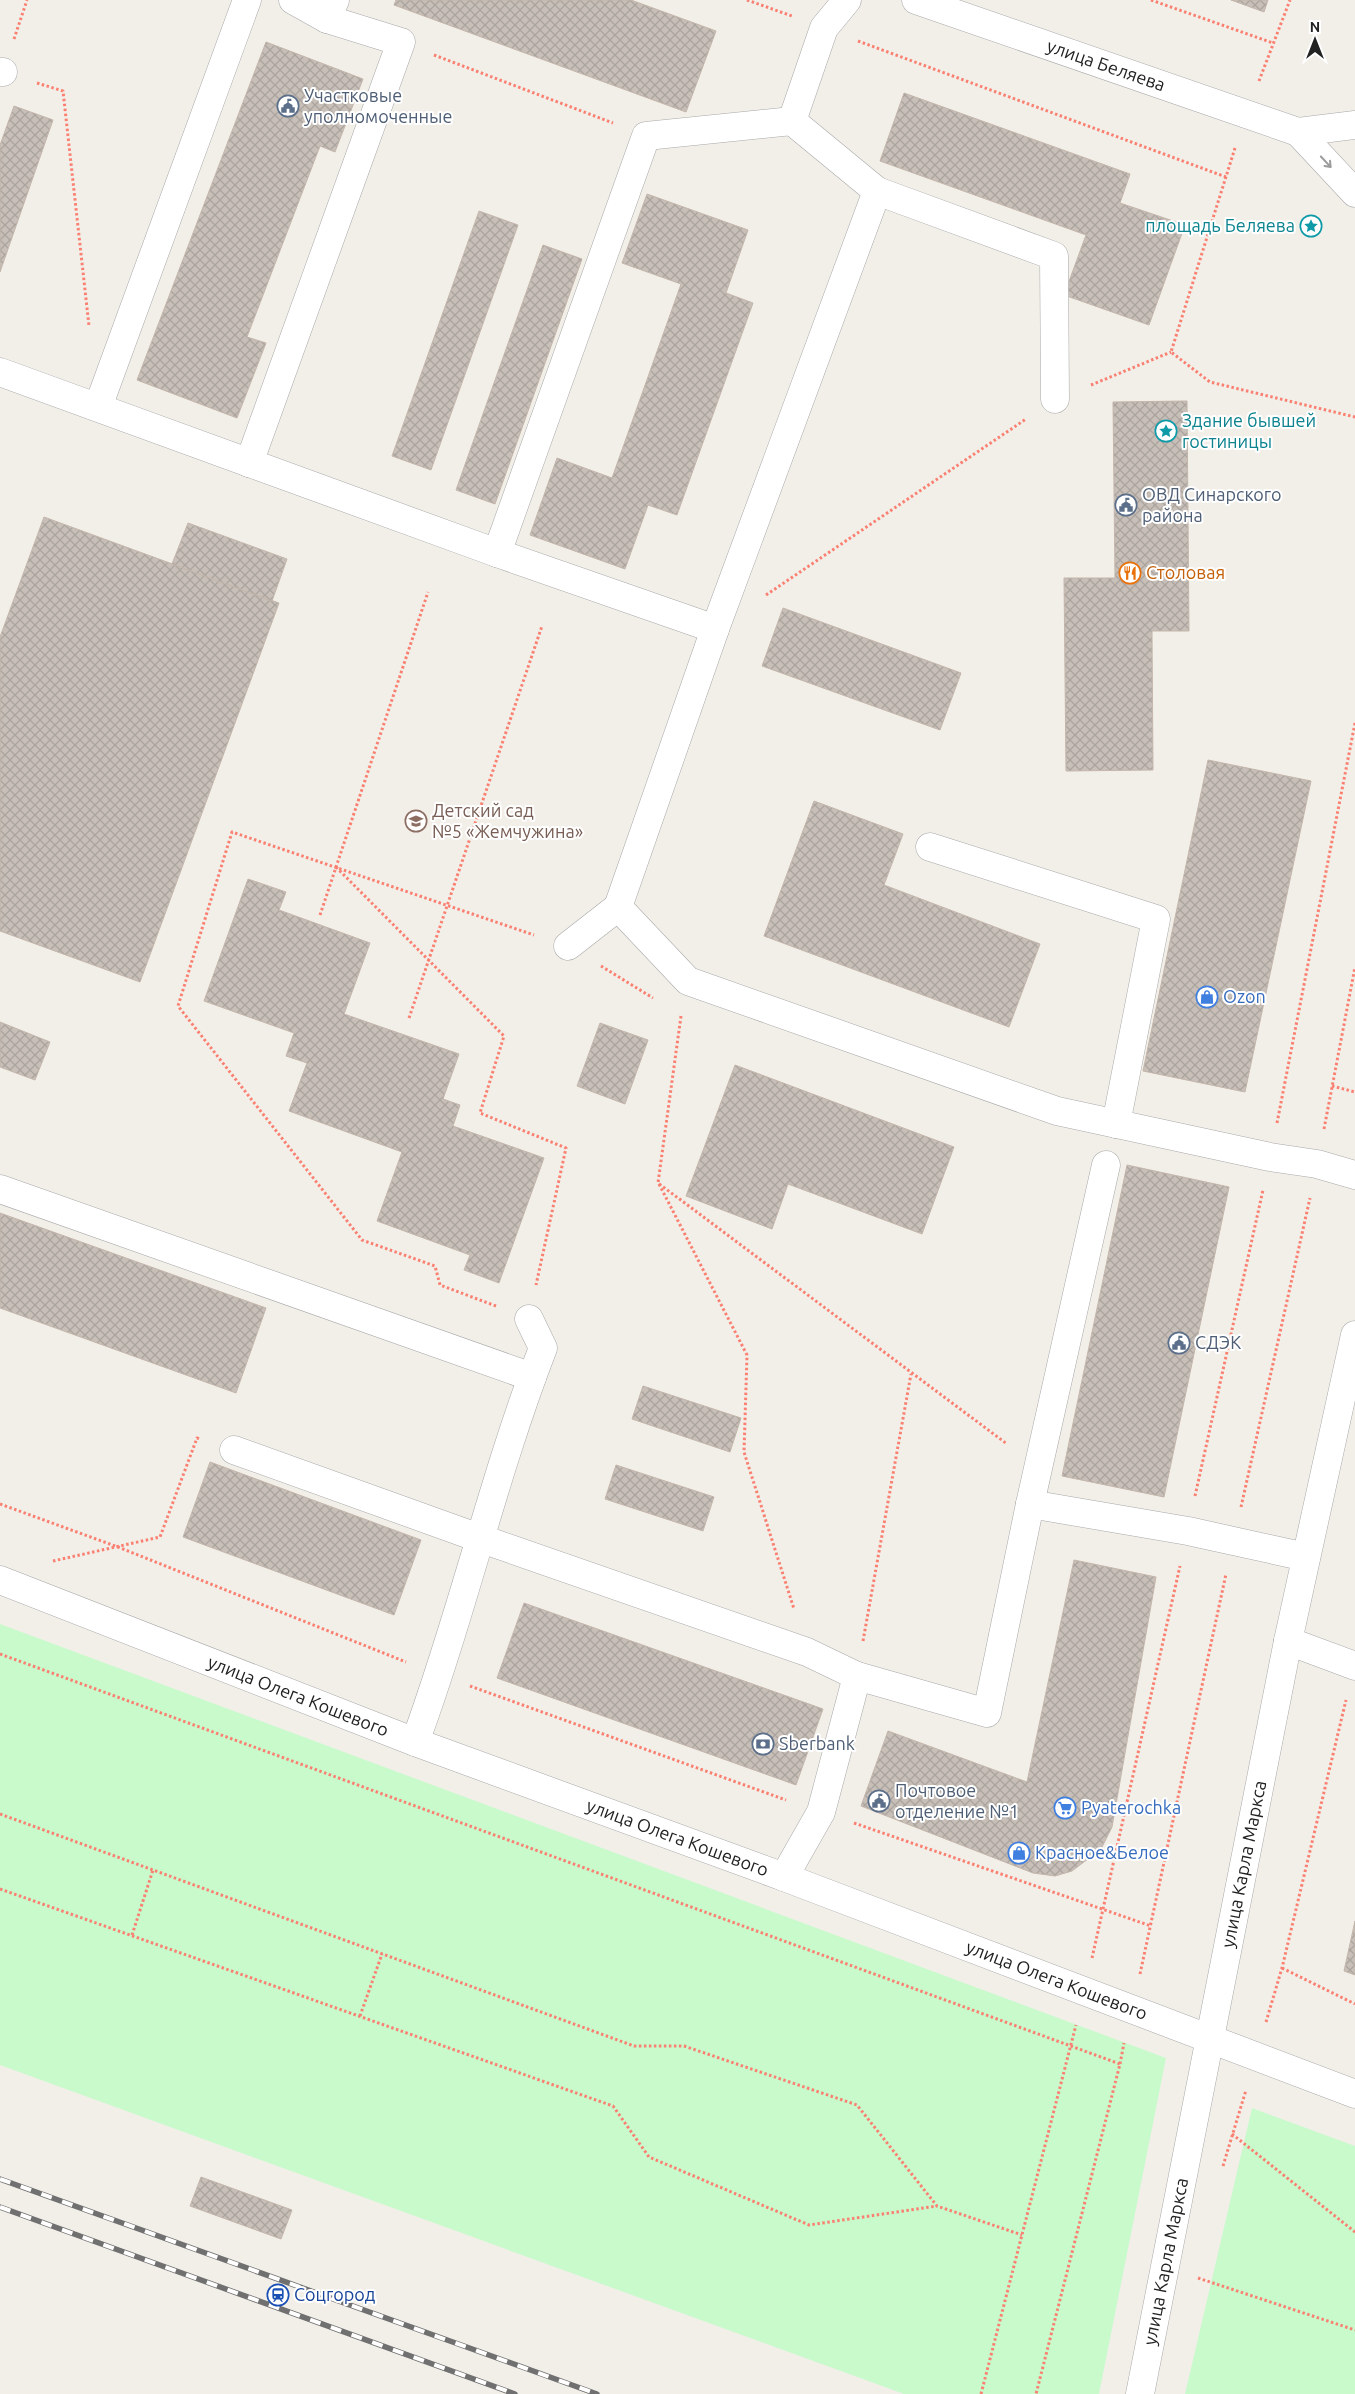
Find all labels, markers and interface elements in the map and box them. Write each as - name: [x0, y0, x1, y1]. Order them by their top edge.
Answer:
- north arrow: [1290, 15, 1340, 65]
- text: N: [1310, 19, 1320, 35]
- street label: улица Беляева: [1045, 35, 1168, 94]
- place label: Участковые уполномоченные: [304, 85, 452, 126]
- public building icon: Участковые уполномоченные: [276, 94, 300, 118]
- one-way arrow: [1320, 156, 1332, 169]
- place icon: площадь Беляева: [1299, 214, 1323, 238]
- place label: площадь Беляева: [1145, 215, 1295, 235]
- place label: Здание бывшей гостиницы: [1182, 410, 1316, 451]
- place icon: Здание бывшей гостиницы: [1154, 419, 1178, 443]
- place label: ОВД Синарского района: [1142, 484, 1282, 525]
- public building icon: ОВД Синарского района: [1114, 493, 1138, 517]
- restaurant icon: Столовая: [1118, 561, 1142, 585]
- place label: Столовая: [1146, 562, 1225, 582]
- place label: Детский сад №5 «Жемчужина»: [432, 800, 583, 841]
- school or university icon: Детский сад №5 «Жемчужина»: [404, 809, 428, 833]
- shop icon: Ozon: [1195, 985, 1219, 1009]
- place label: Ozon: [1223, 986, 1266, 1006]
- public building icon: СДЭК: [1167, 1331, 1191, 1355]
- place label: СДЭК: [1195, 1332, 1241, 1352]
- street label: улица Олега Кошевого: [205, 1651, 392, 1740]
- bank icon: Sberbank: [751, 1732, 775, 1756]
- place label: Sberbank: [779, 1733, 855, 1753]
- street label: улица Карла Маркса: [1217, 1779, 1269, 1949]
- place label: Почтовое отделение №1: [895, 1780, 1019, 1821]
- public building icon: Почтовое отделение №1: [867, 1789, 891, 1813]
- street label: улица Олега Кошевого: [584, 1795, 772, 1880]
- supermarket icon: Pyaterochka: [1053, 1796, 1077, 1820]
- place label: Pyaterochka: [1081, 1797, 1181, 1817]
- shop icon: Красное&Белое: [1007, 1841, 1031, 1865]
- place label: Красное&Белое: [1035, 1842, 1169, 1862]
- street label: улица Олега Кошевого: [963, 1936, 1150, 2023]
- street label: улица Карла Маркса: [1139, 2176, 1191, 2347]
- station icon: Соцгород: [266, 2283, 290, 2307]
- place label: Соцгород: [294, 2284, 376, 2304]

